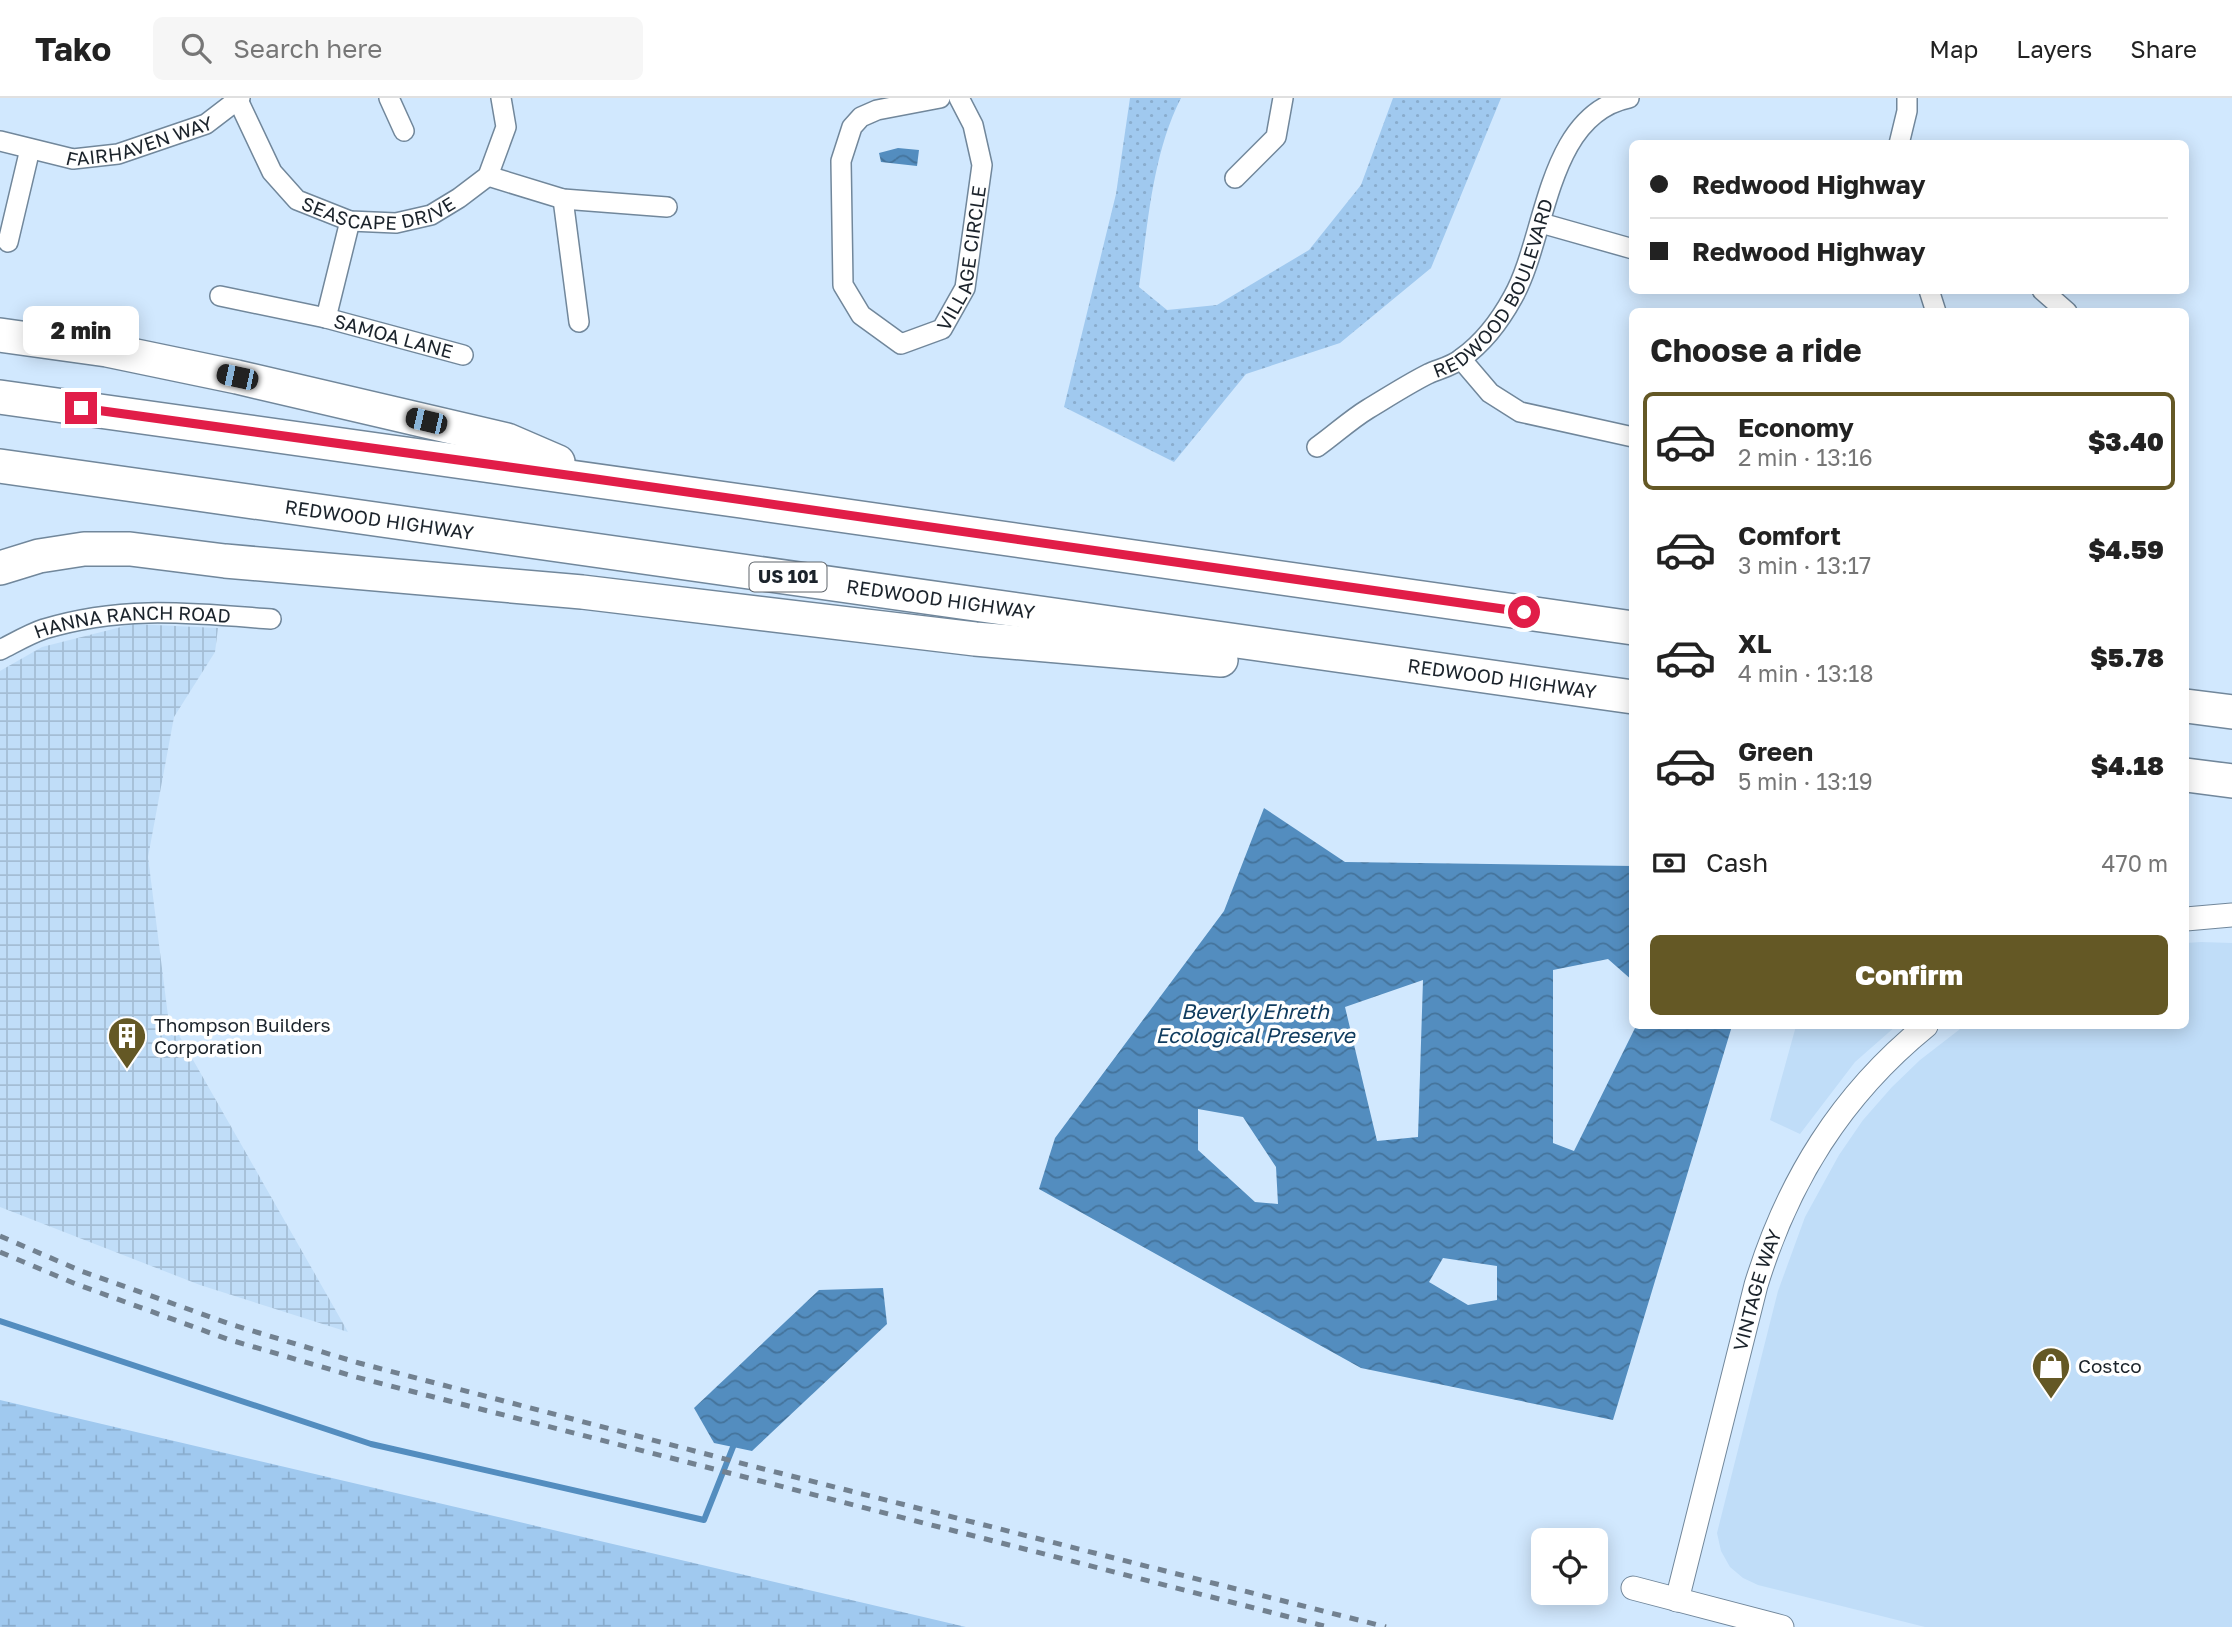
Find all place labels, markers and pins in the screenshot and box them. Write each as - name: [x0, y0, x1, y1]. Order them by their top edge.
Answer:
- place label: Thompson Builders Corporation: [154, 1013, 331, 1058]
- building icon: Thompson Builders Corporation: [106, 1015, 148, 1070]
- shop icon: Costco: [2030, 1345, 2072, 1400]
- place label: Costco: [2078, 1354, 2142, 1377]

